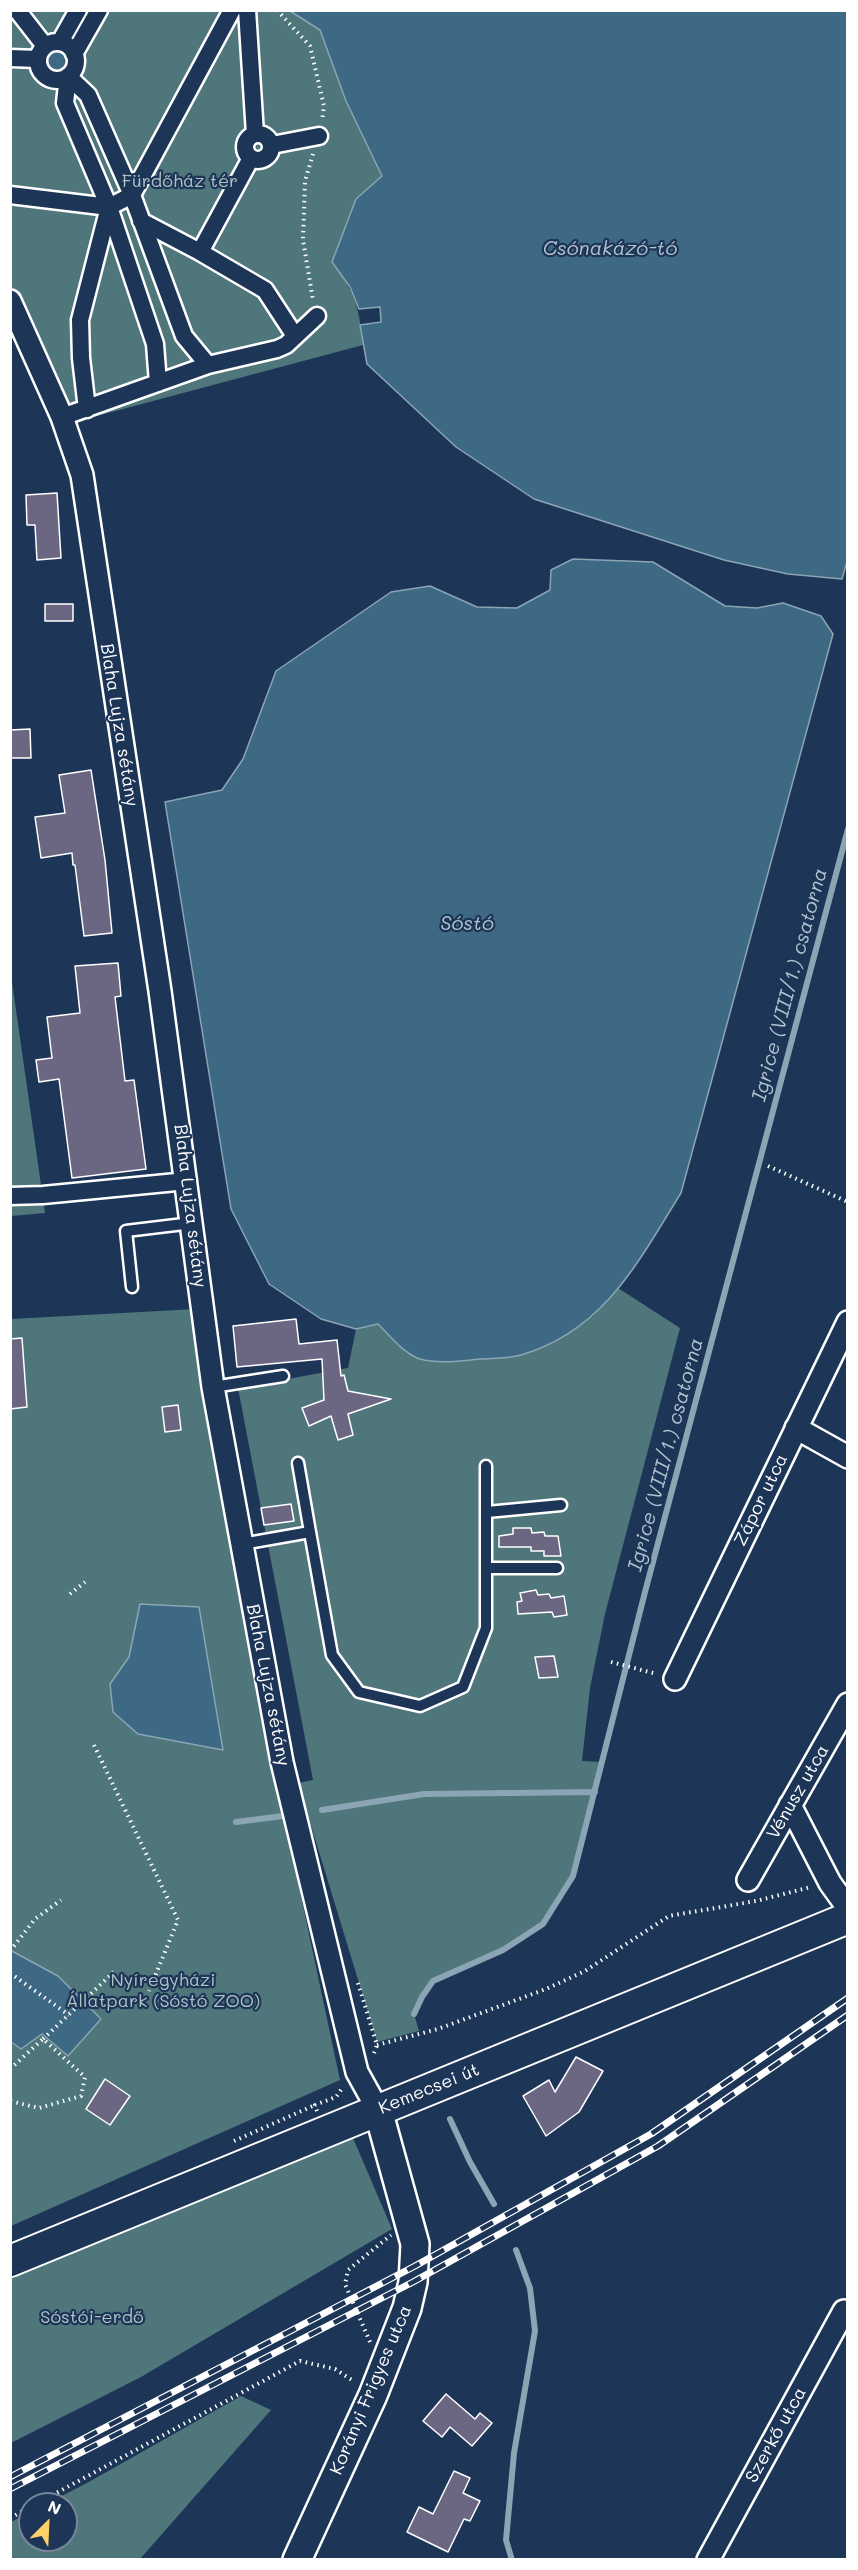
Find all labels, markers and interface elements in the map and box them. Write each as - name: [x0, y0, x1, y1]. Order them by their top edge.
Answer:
- park label: Fürdőház tér: [122, 170, 238, 192]
- water label: Csónakázó-tó: [543, 237, 677, 261]
- street label: Blaha Lujza sétány: [95, 642, 143, 808]
- water label: Igrice (VIII/1.) csatorna: [747, 866, 833, 1104]
- water label: Sóstó: [440, 912, 494, 936]
- street label: Blaha Lujza sétány: [169, 1123, 211, 1289]
- water label: Igrice (VIII/1.) csatorna: [623, 1336, 709, 1574]
- street label: Zápor utca: [729, 1451, 793, 1549]
- street label: Blaha Lujza sétány: [242, 1602, 294, 1768]
- street label: Vénusz utca: [762, 1741, 834, 1843]
- park label: Nyíregyházi Állatpark (Sóstó ZOO): [66, 1969, 260, 2012]
- street label: Kemecsei út: [375, 2059, 483, 2119]
- street label: Korányi Frigyes utca: [325, 2302, 417, 2478]
- park label: Sóstói-erdő: [40, 2306, 144, 2328]
- street label: Szerkő utca: [741, 2383, 811, 2487]
- north arrow: [18, 2492, 78, 2552]
- text: N: [45, 2495, 65, 2519]

